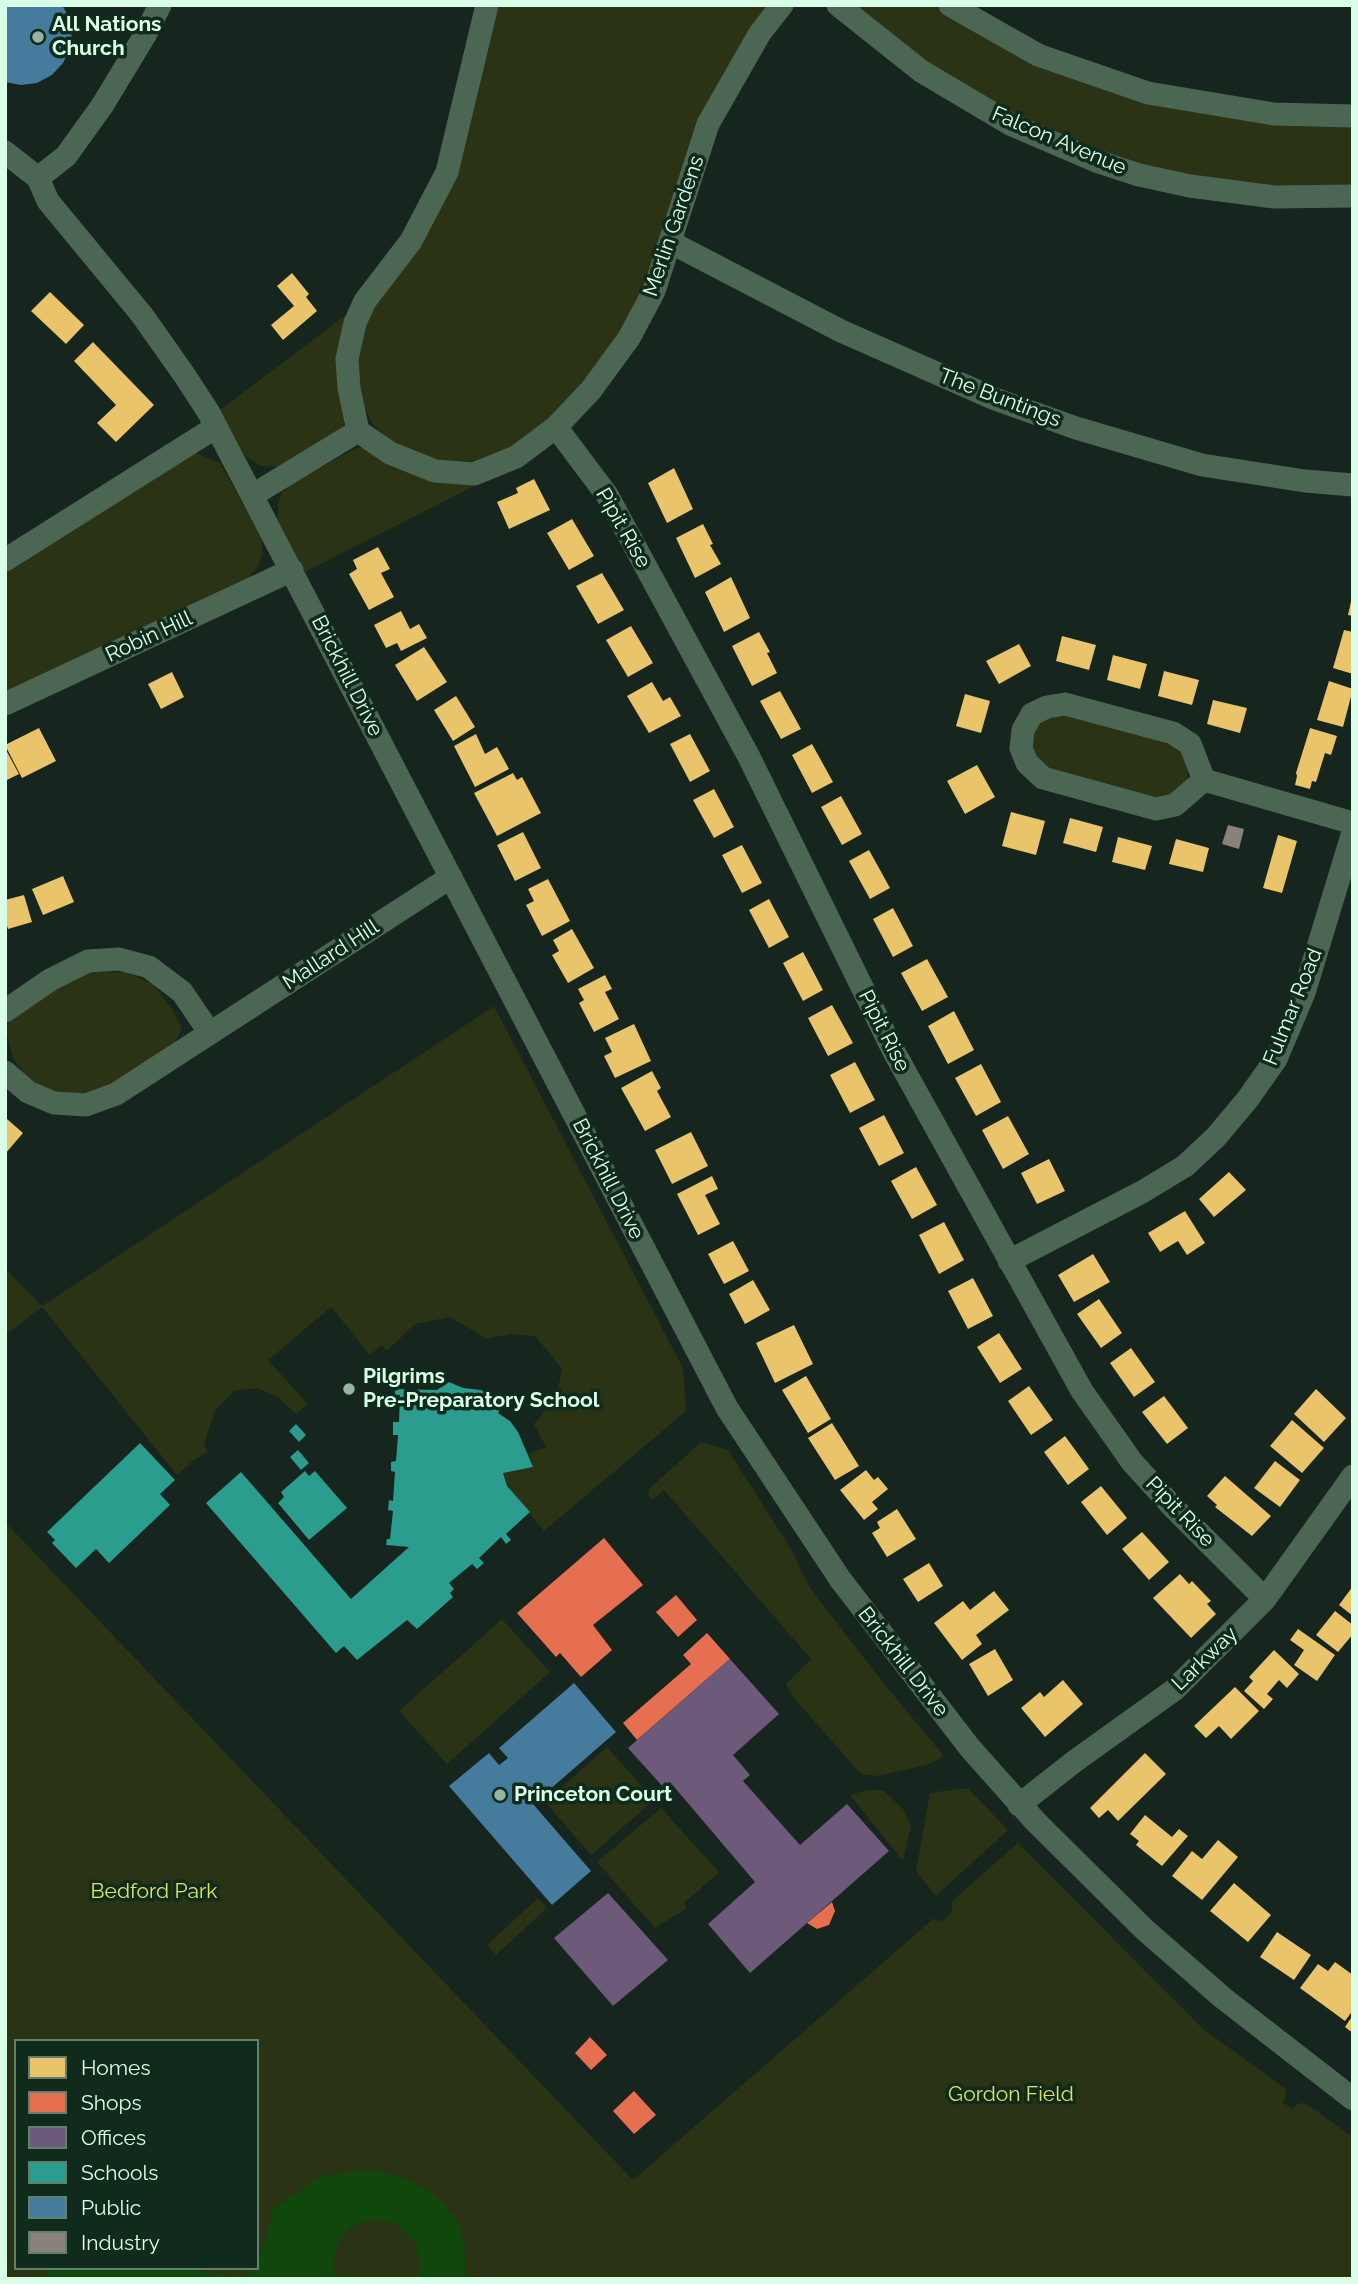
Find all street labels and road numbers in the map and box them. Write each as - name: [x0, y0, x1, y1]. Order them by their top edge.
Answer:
- street label: Falcon Avenue: [988, 101, 1130, 181]
- street label: Merlin Gardens: [638, 152, 710, 300]
- street label: The Buntings: [936, 363, 1064, 433]
- street label: Pipit Rise: [590, 483, 656, 573]
- street label: Robin Hill: [102, 606, 196, 668]
- street label: Brickhill Drive: [306, 611, 388, 741]
- street label: Mallard Hill: [278, 915, 384, 995]
- street label: Fulmar Road: [1258, 945, 1328, 1069]
- street label: Pipit Rise: [853, 986, 915, 1076]
- street label: Brickhill Drive: [567, 1114, 649, 1244]
- street label: Pipit Rise: [1140, 1472, 1220, 1552]
- street label: Brickhill Drive: [852, 1602, 954, 1722]
- street label: Larkway: [1167, 1622, 1243, 1696]

